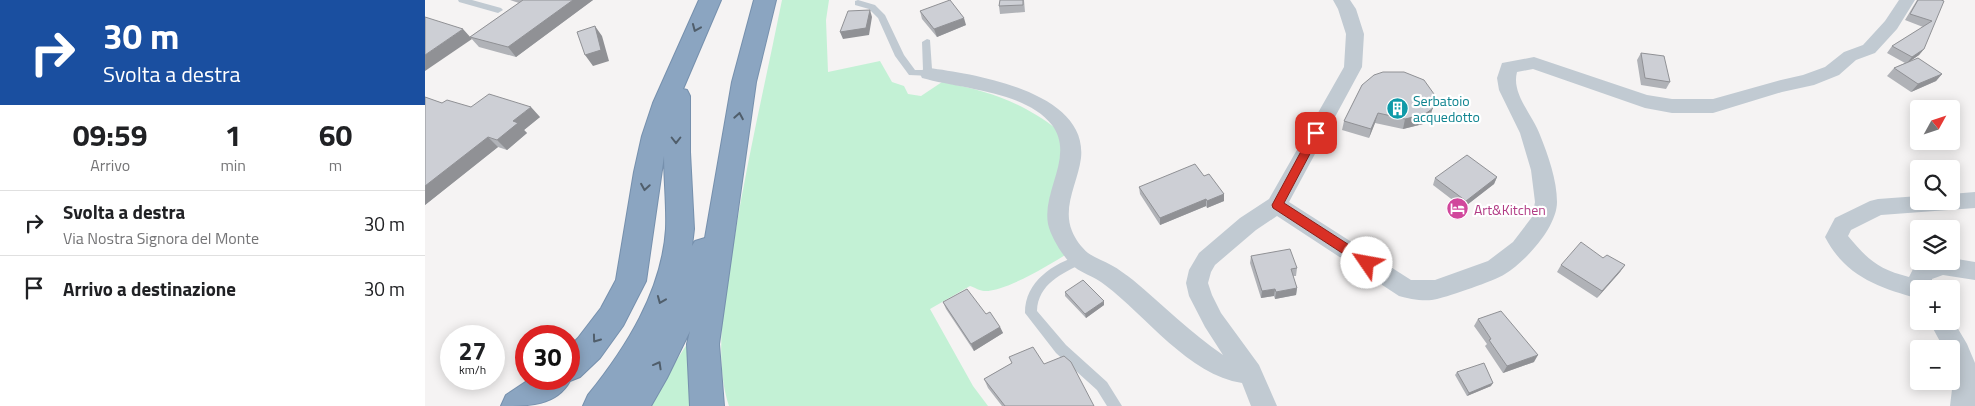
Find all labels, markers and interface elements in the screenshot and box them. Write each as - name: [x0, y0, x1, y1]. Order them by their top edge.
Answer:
- text: 30 m: [103, 9, 179, 63]
- icon: right: [20, 20, 85, 85]
- one-way arrow: [692, 23, 703, 32]
- text: Svolta a destra: [103, 57, 241, 91]
- place label: Serbatoio acquedotto: [1413, 90, 1480, 127]
- building icon: Serbatoio acquedotto: [1385, 96, 1409, 120]
- north arrow: [1910, 100, 1960, 150]
- map controls: [1910, 100, 1960, 390]
- one-way arrow: [733, 111, 743, 120]
- text: 09:59: [73, 112, 148, 158]
- text: 1: [225, 112, 242, 158]
- text: 60: [319, 112, 352, 158]
- pin: [1295, 112, 1337, 154]
- icon: arrive: [1302, 119, 1330, 147]
- one-way arrow: [671, 137, 681, 145]
- text: Arrivo: [90, 153, 130, 177]
- text: min: [220, 153, 246, 177]
- text: m: [329, 153, 342, 177]
- button: search: [1910, 160, 1960, 210]
- one-way arrow: [640, 184, 651, 192]
- text: Svolta a destra: [63, 197, 185, 226]
- hotel icon: Art&Kitchen: [1446, 197, 1470, 221]
- place label: Art&Kitchen: [1474, 199, 1546, 220]
- icon: right: [20, 209, 48, 237]
- text: 30 m: [364, 209, 405, 238]
- button: layers: [1910, 220, 1960, 270]
- text: Via Nostra Signora del Monte: [63, 226, 259, 250]
- position arrow: [1340, 236, 1392, 288]
- icon: arrive: [20, 274, 48, 302]
- text: Arrivo a destinazione: [63, 274, 236, 303]
- text: 30 m: [364, 274, 405, 303]
- button: +: [1910, 280, 1960, 330]
- one-way arrow: [657, 295, 668, 304]
- speed limit sign: 30: [515, 325, 580, 390]
- text: 27: [458, 332, 487, 370]
- one-way arrow: [593, 333, 602, 343]
- button: −: [1910, 340, 1960, 390]
- text: km/h: [459, 360, 486, 379]
- one-way arrow: [652, 361, 662, 370]

